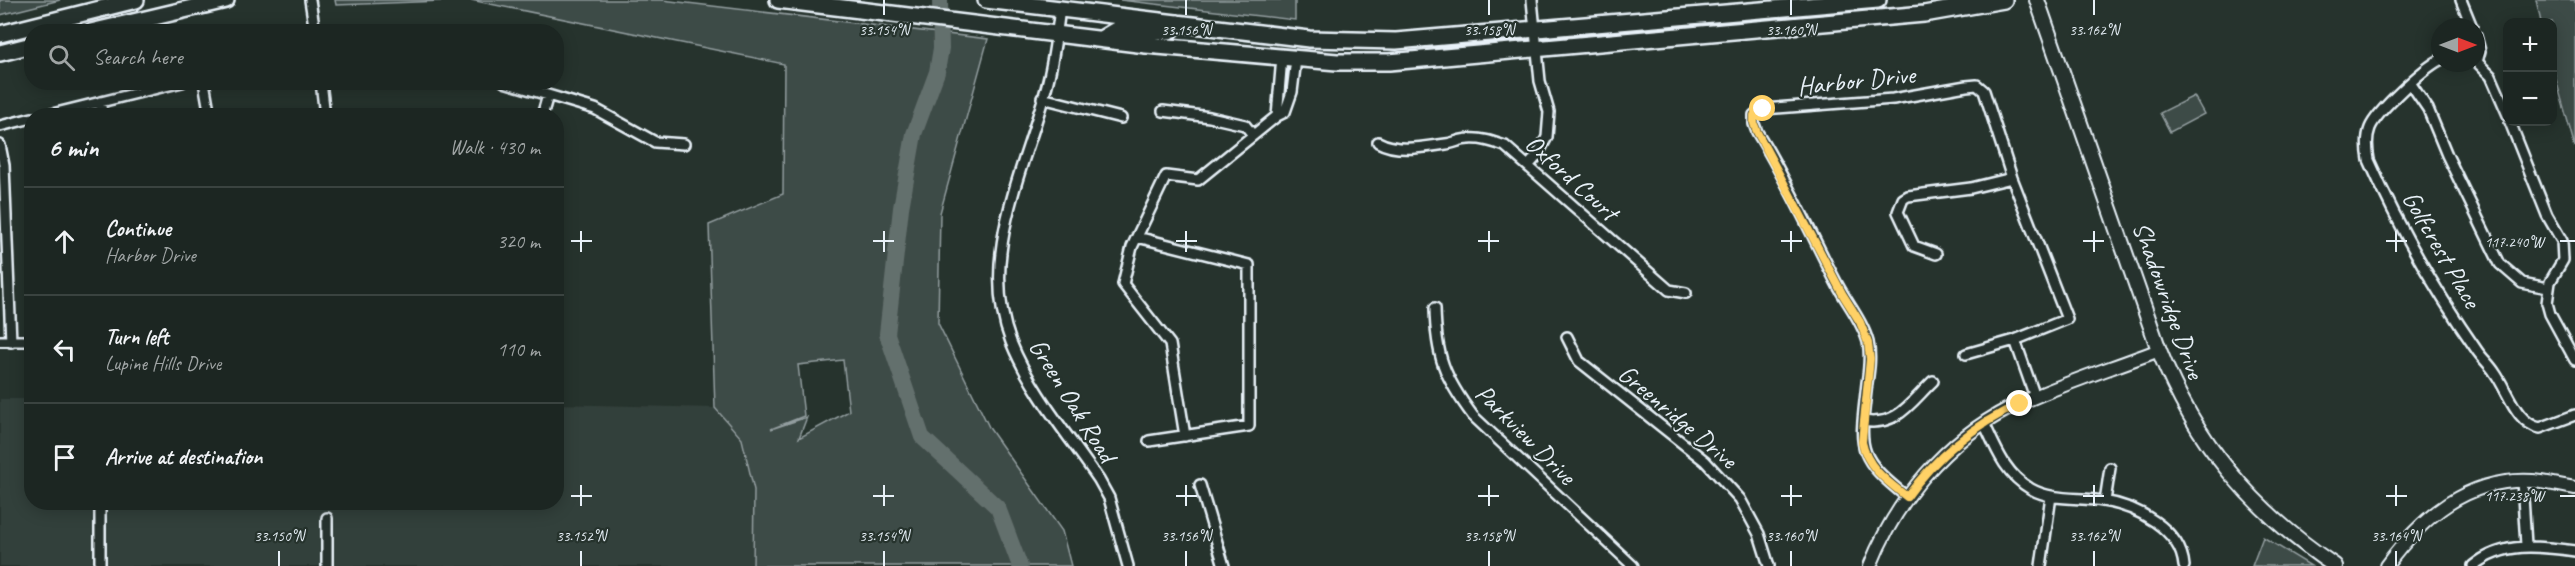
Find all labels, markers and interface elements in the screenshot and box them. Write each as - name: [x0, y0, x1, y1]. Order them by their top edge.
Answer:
- north arrow: [2431, 18, 2485, 72]
- map controls: [2503, 18, 2557, 126]
- button: +: [2503, 18, 2557, 72]
- text: 33.154°N: [859, 21, 912, 40]
- text: 33.156°N: [1161, 21, 1214, 40]
- text: 33.158°N: [1464, 21, 1517, 40]
- text: 33.160°N: [1766, 21, 1819, 40]
- text: 33.162°N: [2069, 21, 2122, 40]
- search box: [24, 24, 564, 90]
- icon: search: [45, 41, 78, 74]
- text: Search here: [93, 43, 183, 71]
- street label: Harbor Drive: [1796, 58, 1919, 103]
- button: −: [2503, 72, 2557, 126]
- route start: [1749, 95, 1775, 121]
- street label: Oxford Court: [1518, 127, 1628, 230]
- text: 6 min: [48, 131, 98, 164]
- text: Walk · 430 m: [450, 135, 540, 160]
- street label: Golfcrest Place: [2395, 185, 2490, 316]
- text: Continue: [105, 215, 171, 243]
- street label: Shadowridge Drive: [2125, 217, 2213, 385]
- icon: ahead: [48, 225, 81, 258]
- text: 320 m: [497, 229, 540, 254]
- text: 117.240°W: [2485, 233, 2546, 252]
- text: Harbor Drive: [105, 243, 196, 268]
- text: Turn left: [105, 323, 169, 351]
- street label: Green Oak Road: [1022, 332, 1126, 471]
- icon: left: [48, 333, 81, 366]
- text: 110 m: [497, 337, 540, 362]
- text: Lupine Hills Drive: [105, 351, 221, 376]
- street label: Greenridge Drive: [1611, 357, 1745, 477]
- street label: Parkview Drive: [1468, 377, 1584, 493]
- route end: [2006, 390, 2032, 416]
- icon: arrive: [48, 441, 81, 474]
- text: Arrive at destination: [105, 443, 262, 471]
- text: 117.238°W: [2485, 487, 2546, 506]
- text: 33.150°N: [254, 527, 307, 546]
- text: 33.152°N: [556, 527, 609, 546]
- text: 33.154°N: [859, 527, 912, 546]
- text: 33.156°N: [1161, 527, 1214, 546]
- text: 33.158°N: [1464, 527, 1517, 546]
- text: 33.160°N: [1766, 527, 1819, 546]
- text: 33.162°N: [2069, 527, 2122, 546]
- text: 33.164°N: [2371, 527, 2424, 546]

